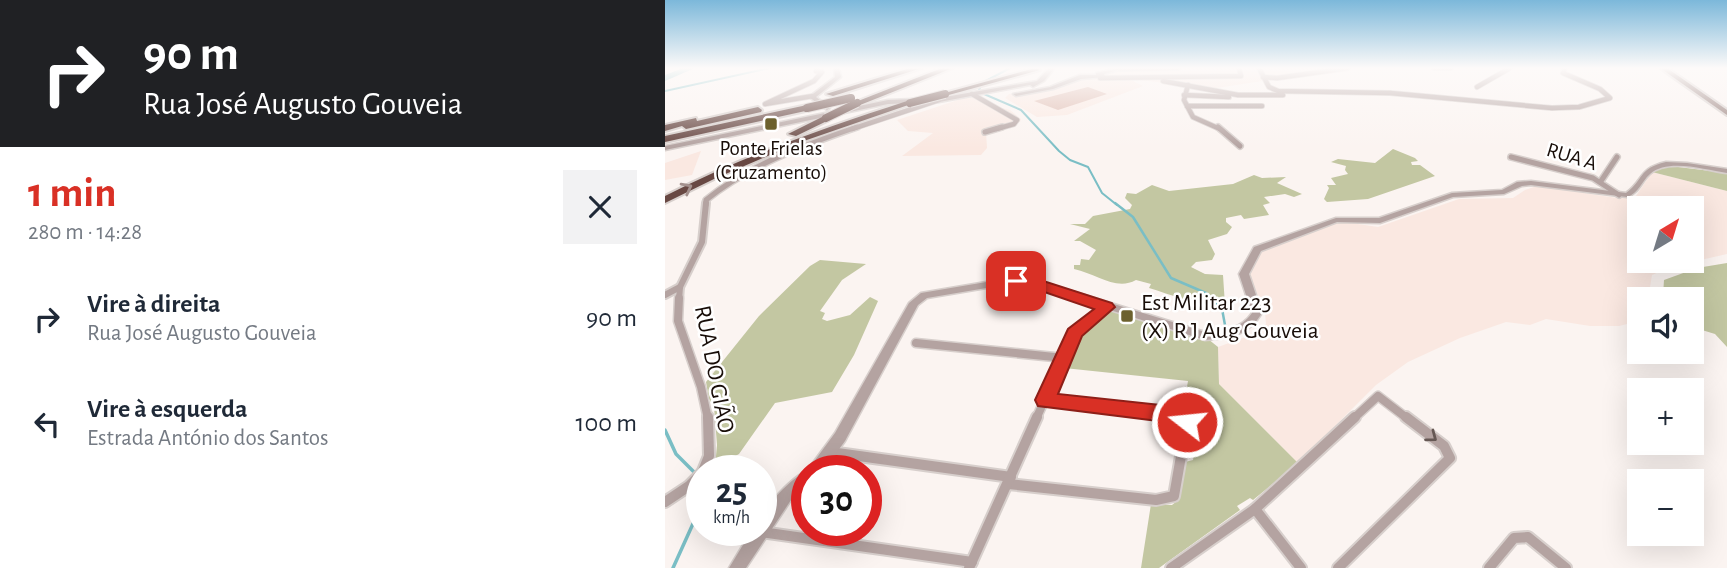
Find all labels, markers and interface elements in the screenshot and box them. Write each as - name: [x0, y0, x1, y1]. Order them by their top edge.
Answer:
- icon: right: [28, 28, 119, 119]
- text: 90 m: [143, 30, 239, 79]
- text: Rua José Augusto Gouveia: [143, 88, 463, 120]
- marker: Ponte Frielas (Cruzamento): [763, 116, 779, 132]
- place label: Ponte Frielas (Cruzamento): [715, 138, 827, 183]
- street label: RUA A: [1544, 139, 1600, 174]
- button: close: [563, 170, 637, 244]
- text: 1 min: [28, 172, 117, 214]
- one-way arrow: [680, 183, 693, 197]
- north arrow: [1627, 196, 1705, 273]
- map controls: [1627, 196, 1704, 546]
- text: 280 m · 14:28: [28, 221, 142, 244]
- pin: [986, 251, 1046, 311]
- icon: arrive: [997, 262, 1035, 300]
- button: sound: [1627, 287, 1704, 364]
- text: Vire à direita: [87, 291, 221, 317]
- place label: Est Militar 223 (X) R J Aug Gouveia: [1141, 291, 1319, 343]
- icon: right: [28, 300, 66, 338]
- street label: RUA DO GIÃO: [690, 303, 740, 435]
- text: 90 m: [586, 305, 637, 331]
- marker: Est Militar 223 (X) R J Aug Gouveia: [1119, 308, 1135, 324]
- text: Rua José Augusto Gouveia: [87, 322, 317, 345]
- button: +: [1627, 378, 1704, 455]
- position arrow: [1150, 385, 1224, 459]
- text: Vire à esquerda: [87, 396, 248, 422]
- icon: left: [28, 405, 66, 443]
- text: 100 m: [576, 410, 637, 436]
- text: Estrada António dos Santos: [87, 427, 329, 450]
- one-way arrow: [1424, 429, 1437, 442]
- speed limit sign: 30: [791, 455, 882, 546]
- button: −: [1627, 469, 1704, 546]
- text: 25: [716, 474, 747, 509]
- text: km/h: [713, 509, 750, 527]

